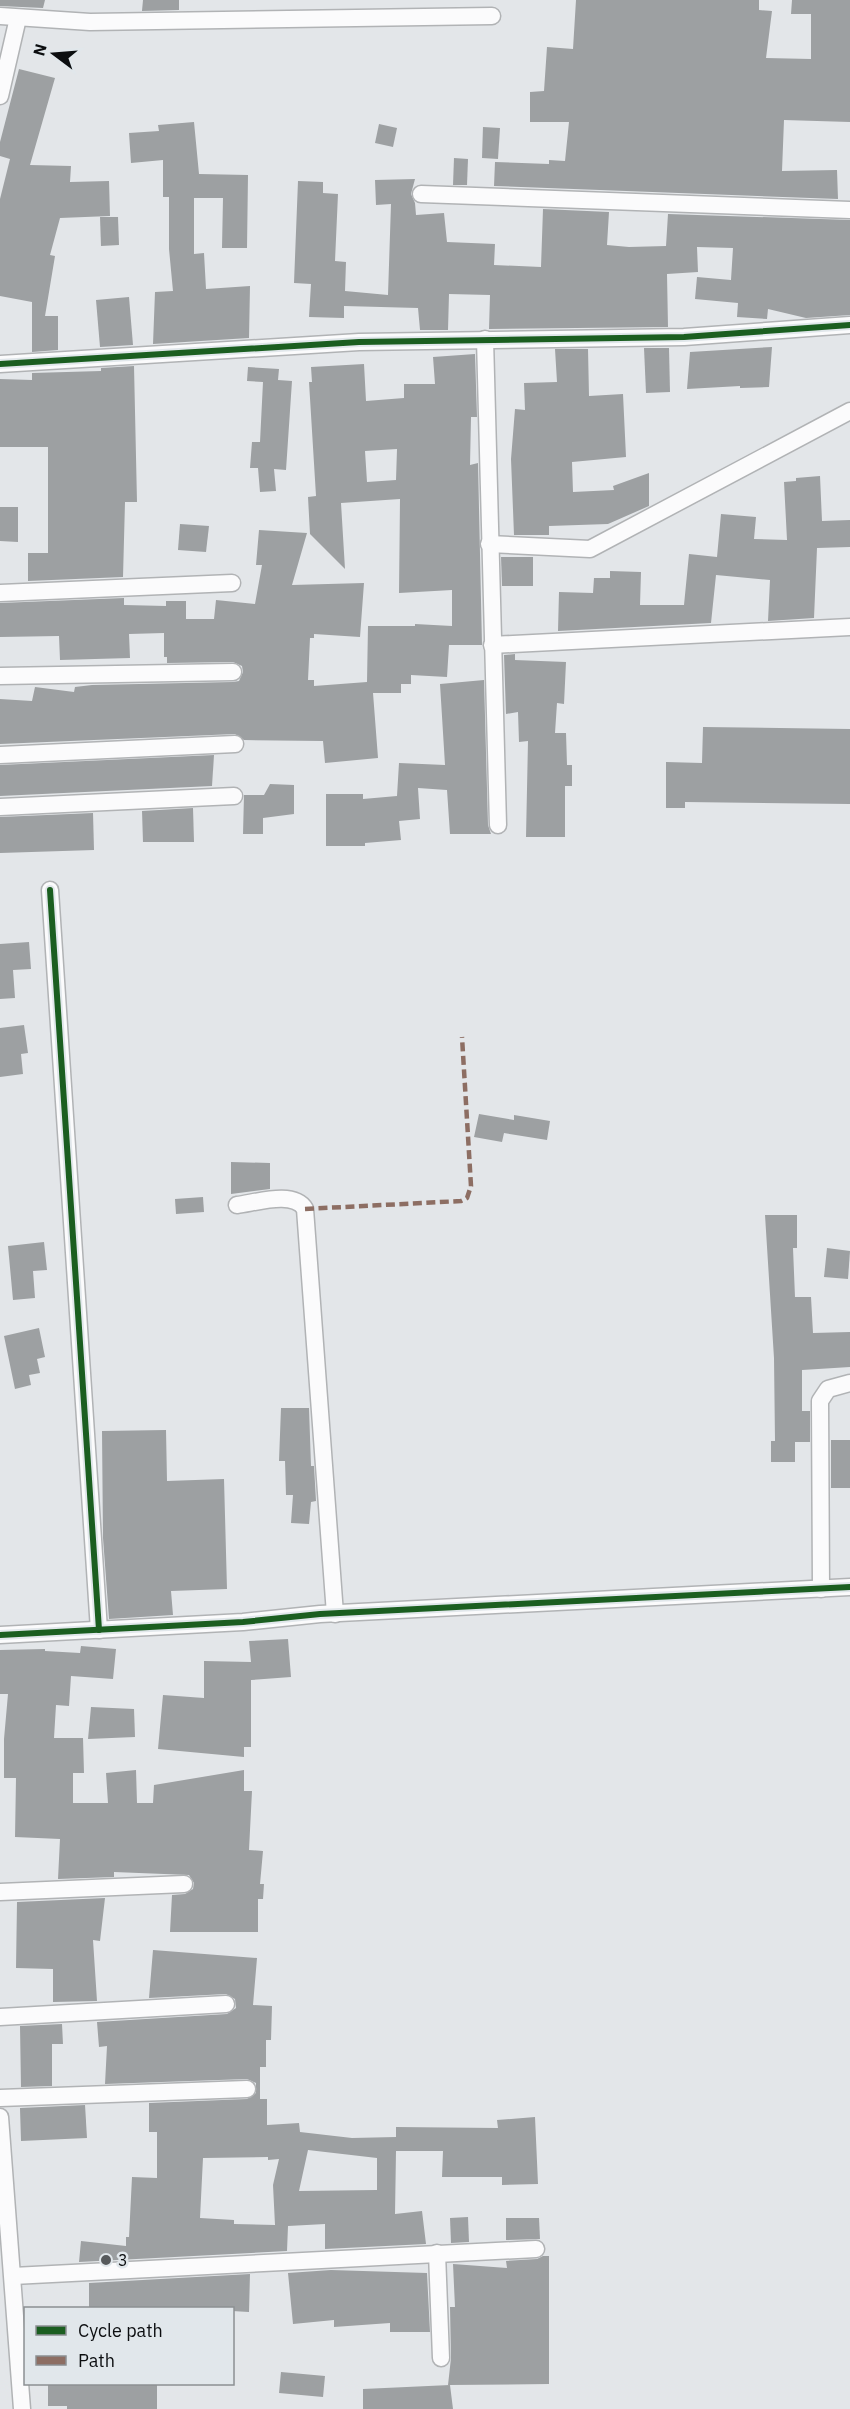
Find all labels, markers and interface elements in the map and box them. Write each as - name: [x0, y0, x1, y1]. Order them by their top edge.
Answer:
- north arrow: [24, 24, 84, 84]
- text: N: [28, 42, 51, 58]
- place label: 3: [118, 2250, 128, 2270]
- marker: 3: [99, 2253, 113, 2267]
- legend: [24, 2307, 234, 2385]
- text: Cycle path: [78, 2319, 163, 2342]
- text: Path: [78, 2349, 115, 2372]

